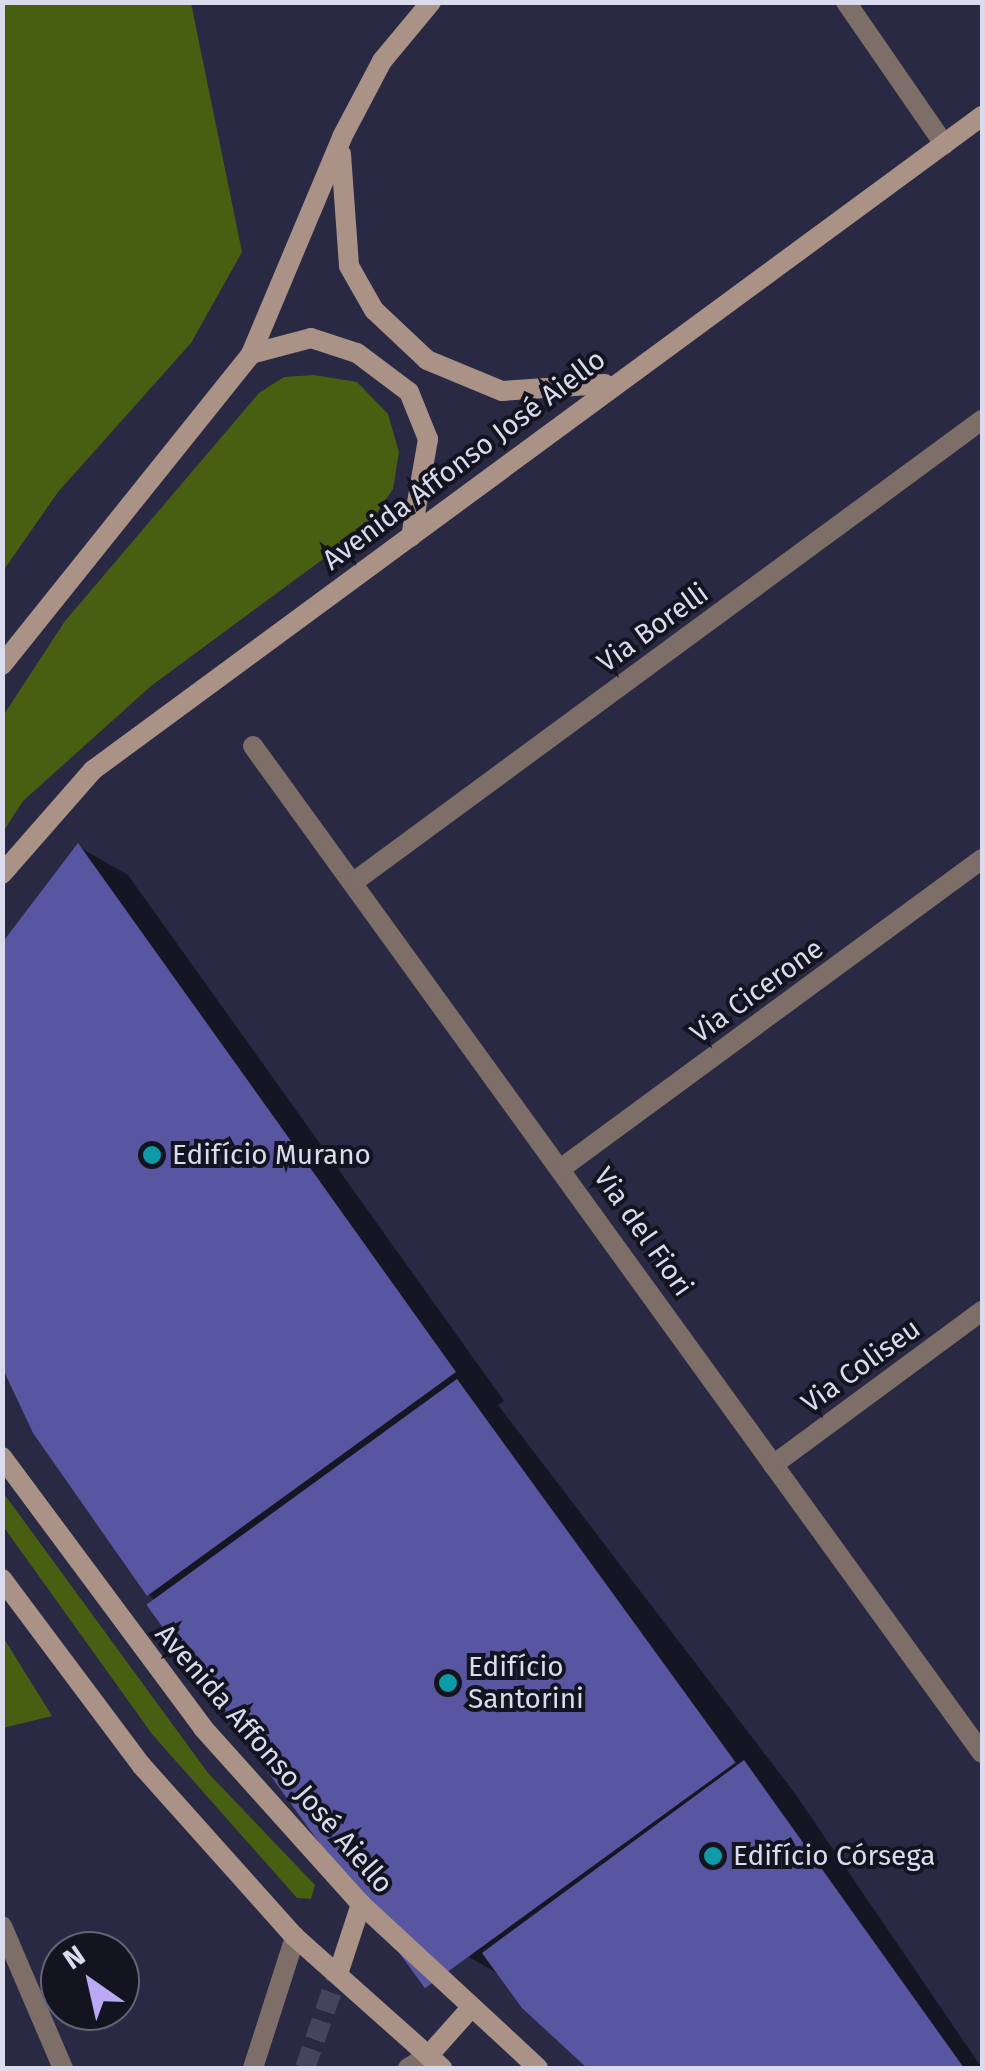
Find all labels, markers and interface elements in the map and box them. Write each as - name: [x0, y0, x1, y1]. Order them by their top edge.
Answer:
- street label: Avenida Affonso José Aiello: [316, 343, 612, 577]
- street label: Via Borelli: [591, 576, 715, 680]
- street label: Via Cicerone: [684, 932, 830, 1050]
- place label: Edifício Murano: [172, 1138, 371, 1172]
- marker: Edifício Murano: [141, 1144, 163, 1166]
- street label: Via del Fiori: [586, 1161, 700, 1303]
- street label: Via Coliseu: [795, 1312, 927, 1420]
- street label: Avenida Affonso José Aiello: [148, 1618, 400, 1900]
- place label: Edifício Santorini: [468, 1650, 584, 1716]
- marker: Edifício Santorini: [437, 1672, 459, 1694]
- place label: Edifício Córsega: [733, 1839, 936, 1873]
- marker: Edifício Córsega: [702, 1845, 724, 1867]
- north arrow: [40, 1931, 140, 2031]
- text: N: [57, 1939, 91, 1976]

